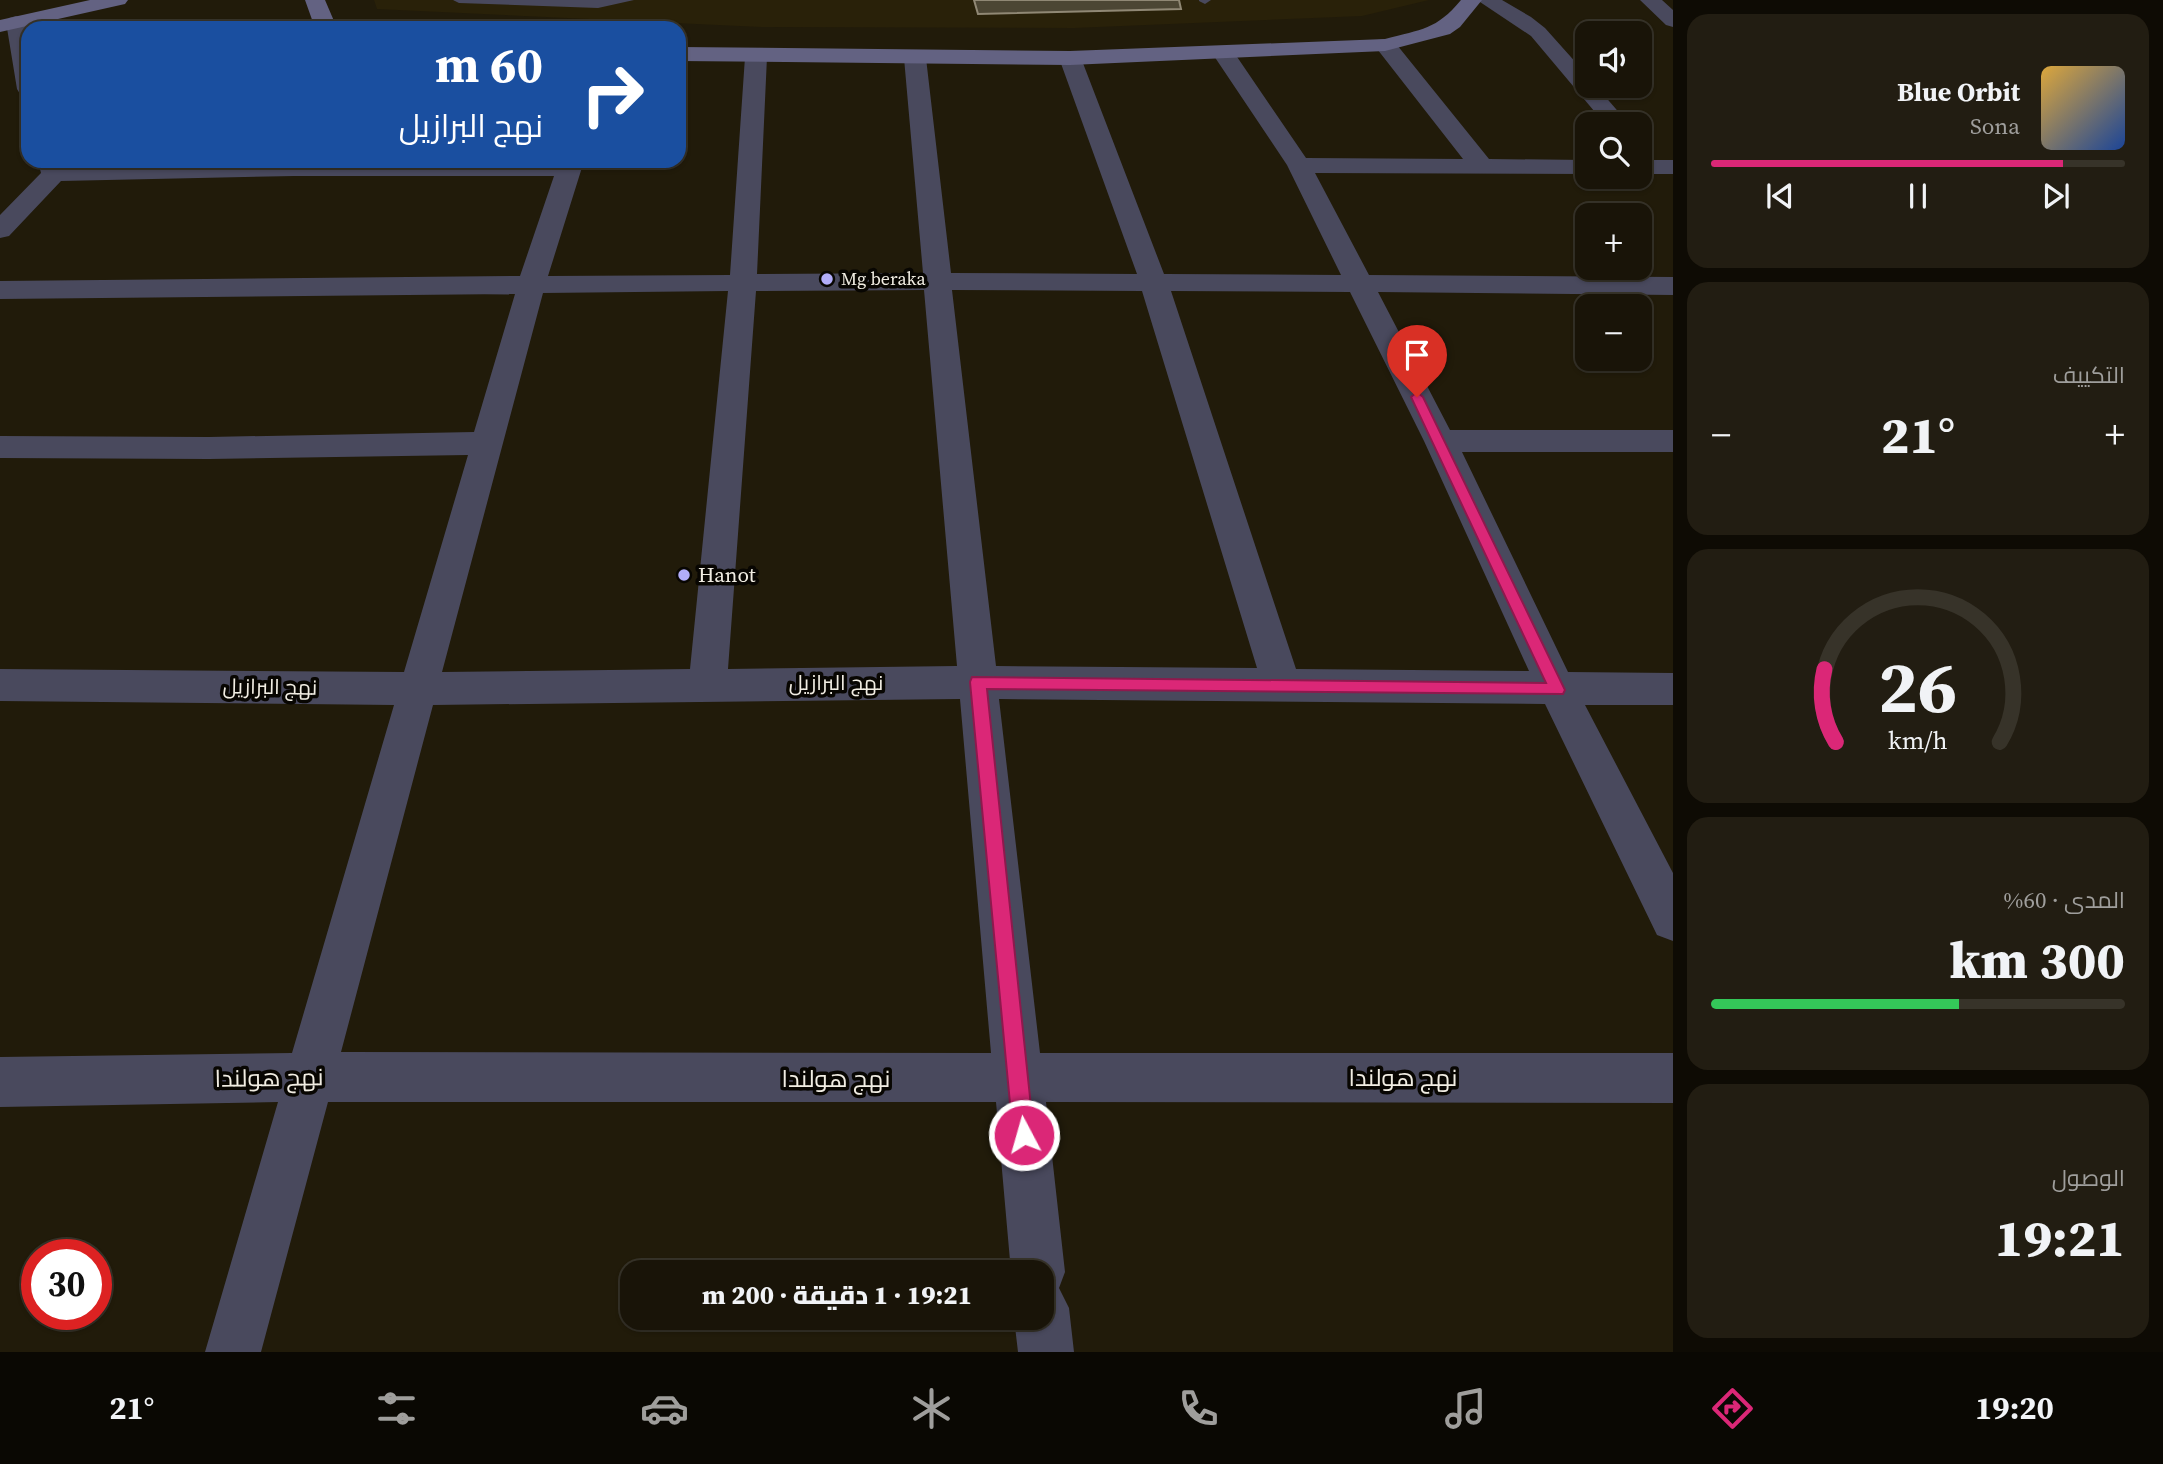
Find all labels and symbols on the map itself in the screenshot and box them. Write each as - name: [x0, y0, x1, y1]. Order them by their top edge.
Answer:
- place label: Mg beraka: [841, 266, 926, 291]
- marker: Mg beraka: [819, 271, 835, 287]
- pin: [1387, 325, 1447, 397]
- place label: Hanot: [698, 560, 756, 589]
- marker: Hanot: [676, 567, 692, 583]
- street label: نهج البرازيل: [789, 668, 883, 697]
- street label: نهج البرازيل: [222, 671, 318, 702]
- street label: نهج هولندا: [214, 1060, 324, 1095]
- street label: نهج هولندا: [1349, 1061, 1457, 1094]
- street label: نهج هولندا: [782, 1062, 890, 1095]
- position arrow: [987, 1098, 1061, 1172]
- speed limit sign: 30: [21, 1239, 112, 1330]

